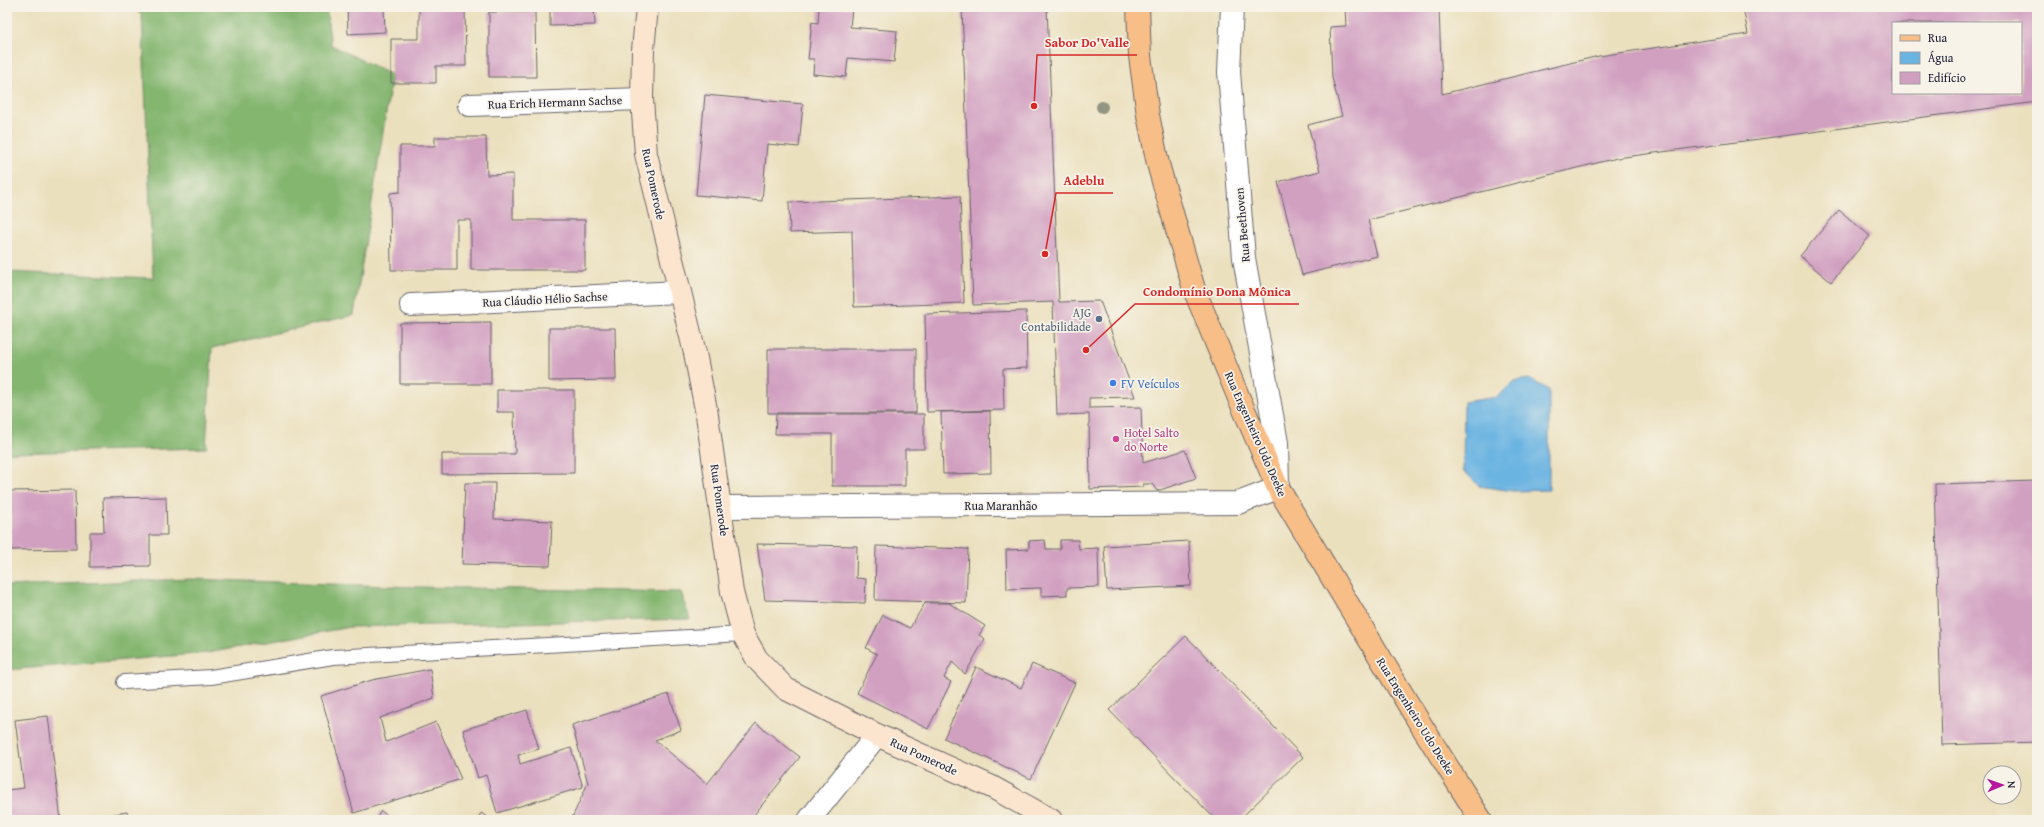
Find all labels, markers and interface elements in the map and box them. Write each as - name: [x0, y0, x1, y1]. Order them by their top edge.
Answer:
- legend: [1892, 22, 2022, 94]
- text: Rua: [1928, 29, 1947, 46]
- callout: Sabor Do'Valle: [1037, 30, 1137, 55]
- text: Sabor Do'Valle: [1045, 33, 1129, 52]
- text: Água: [1928, 49, 1954, 66]
- text: Edifício: [1928, 69, 1966, 86]
- street label: Rua Erich Hermann Sachse: [487, 91, 623, 113]
- street label: Rua Pomerode: [638, 147, 670, 222]
- callout: Adeblu: [1056, 168, 1113, 193]
- text: Adeblu: [1064, 171, 1105, 190]
- street label: Rua Beethoven: [1230, 187, 1254, 263]
- callout: Condomínio Dona Mônica: [1135, 279, 1299, 304]
- text: Condomínio Dona Mônica: [1143, 282, 1291, 301]
- street label: Rua Cláudio Hélio Sachse: [482, 287, 608, 311]
- place label: AJG Contabilidade: [1021, 304, 1091, 335]
- marker: AJG Contabilidade: [1094, 314, 1104, 324]
- street label: Rua Engenheiro Udo Deeke: [1221, 369, 1291, 500]
- place label: FV Veículos: [1121, 375, 1180, 392]
- marker: FV Veículos: [1108, 378, 1118, 388]
- place label: Hotel Salto do Norte: [1124, 424, 1179, 455]
- marker: Hotel Salto do Norte: [1111, 434, 1121, 444]
- street label: Rua Pomerode: [707, 463, 734, 538]
- street label: Rua Maranhão: [965, 497, 1038, 514]
- street label: Rua Engenheiro Udo Deeke: [1373, 654, 1459, 778]
- street label: Rua Pomerode: [887, 733, 961, 779]
- north arrow: [1982, 765, 2022, 805]
- text: N: [2004, 781, 2020, 789]

